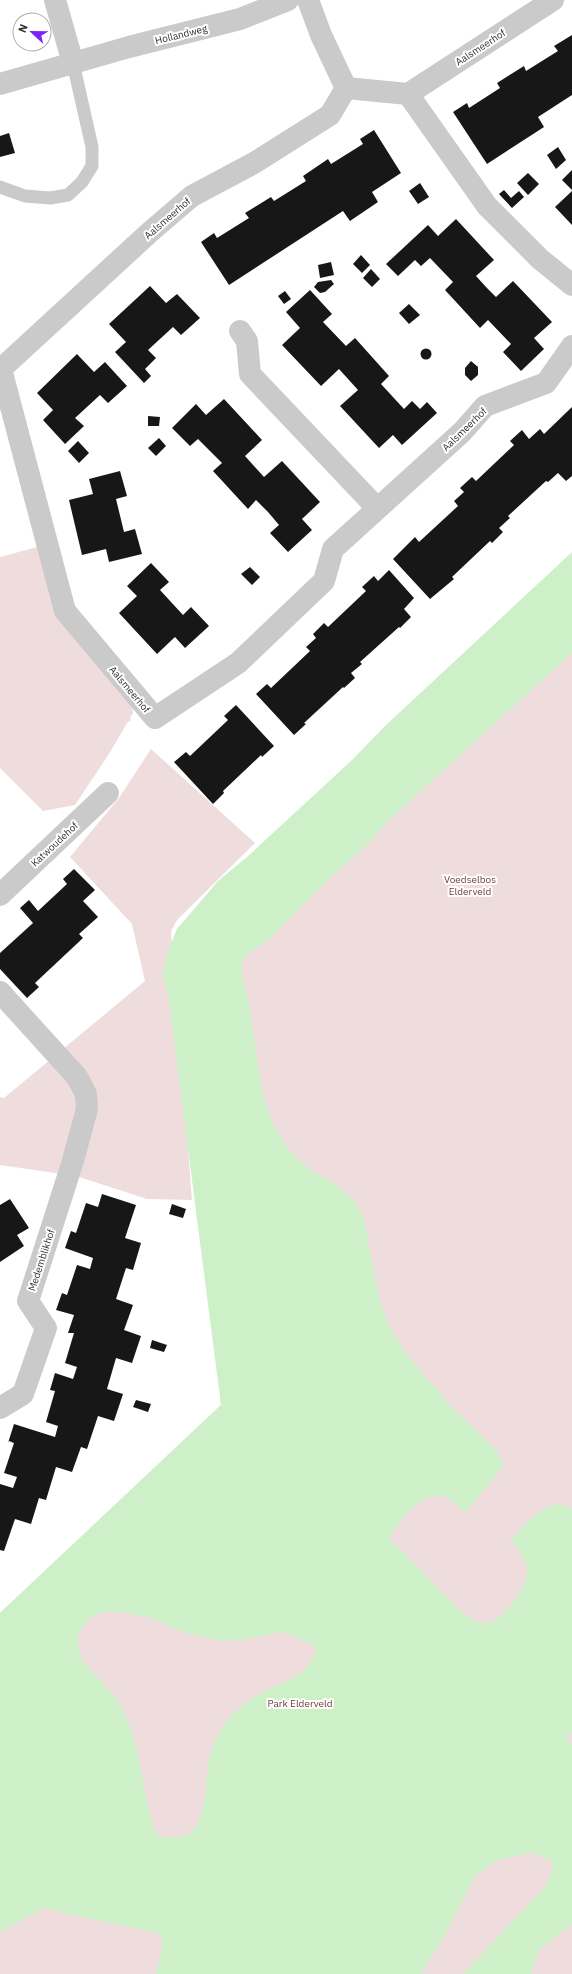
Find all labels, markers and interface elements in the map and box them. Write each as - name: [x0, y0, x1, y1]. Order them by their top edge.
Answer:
- north arrow: [12, 12, 52, 52]
- text: N: [15, 22, 31, 35]
- street label: Hollandweg: [154, 22, 209, 47]
- street label: Aalsmeerhof: [453, 26, 508, 68]
- street label: Aalsmeerhof: [141, 194, 194, 242]
- street label: Aalsmeerhof: [439, 404, 490, 454]
- street label: Aalsmeerhof: [106, 663, 153, 716]
- street label: Katwoudehof: [28, 819, 81, 869]
- park label: Voedselbos Elderveld: [444, 873, 496, 898]
- street label: Medemblikhof: [25, 1227, 58, 1293]
- park label: Park Elderveld: [267, 1697, 333, 1710]

